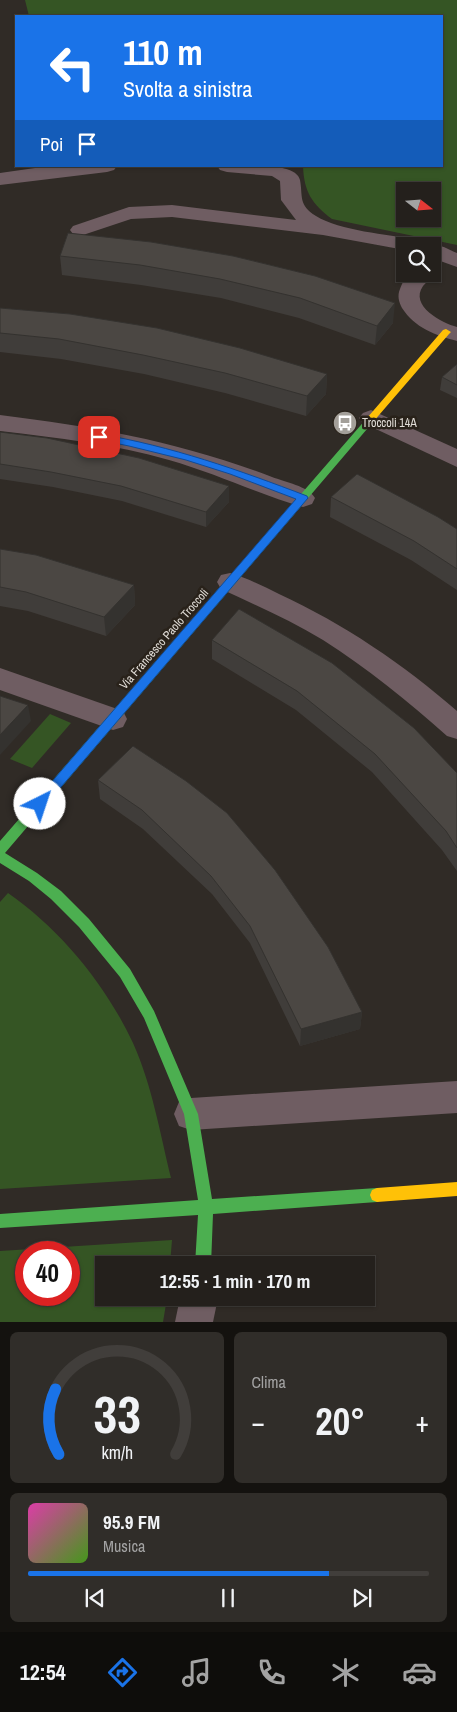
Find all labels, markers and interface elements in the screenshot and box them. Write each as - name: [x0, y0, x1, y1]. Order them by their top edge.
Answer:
- text: 110 m: [123, 29, 203, 76]
- icon: left: [40, 35, 105, 100]
- text: Svolta a sinistra: [123, 74, 252, 104]
- icon: arrive: [73, 130, 101, 158]
- text: Poi: [40, 131, 63, 157]
- north arrow: [396, 182, 441, 228]
- map controls: [396, 182, 441, 282]
- button: search: [396, 237, 441, 282]
- bus stop icon: Troccoli 14A: [332, 410, 358, 436]
- place label: Troccoli 14A: [362, 415, 417, 431]
- pin: [78, 416, 120, 458]
- icon: arrive: [85, 423, 113, 451]
- street label: Via Francesco Paolo Troccoli: [116, 585, 212, 693]
- position arrow: [13, 777, 65, 829]
- speed limit sign: 40: [15, 1241, 80, 1306]
- text: 12:55 · 1 min · 170 m: [160, 1268, 310, 1294]
- text: Clima: [252, 1371, 286, 1393]
- text: 33: [93, 1379, 140, 1449]
- text: 20°: [315, 1396, 365, 1447]
- text: −: [252, 1403, 265, 1441]
- text: +: [416, 1403, 429, 1441]
- text: km/h: [101, 1441, 133, 1465]
- text: 95.9 FM: [103, 1509, 160, 1535]
- text: Musica: [103, 1535, 145, 1557]
- icon: previous: [81, 1584, 109, 1612]
- icon: pause: [214, 1584, 242, 1612]
- icon: next: [348, 1584, 376, 1612]
- icon: directions: [105, 1655, 140, 1690]
- icon: music: [179, 1655, 214, 1690]
- icon: phone: [254, 1655, 289, 1690]
- icon: climate: [328, 1655, 363, 1690]
- icon: car: [402, 1655, 437, 1690]
- text: 12:54: [20, 1657, 66, 1687]

